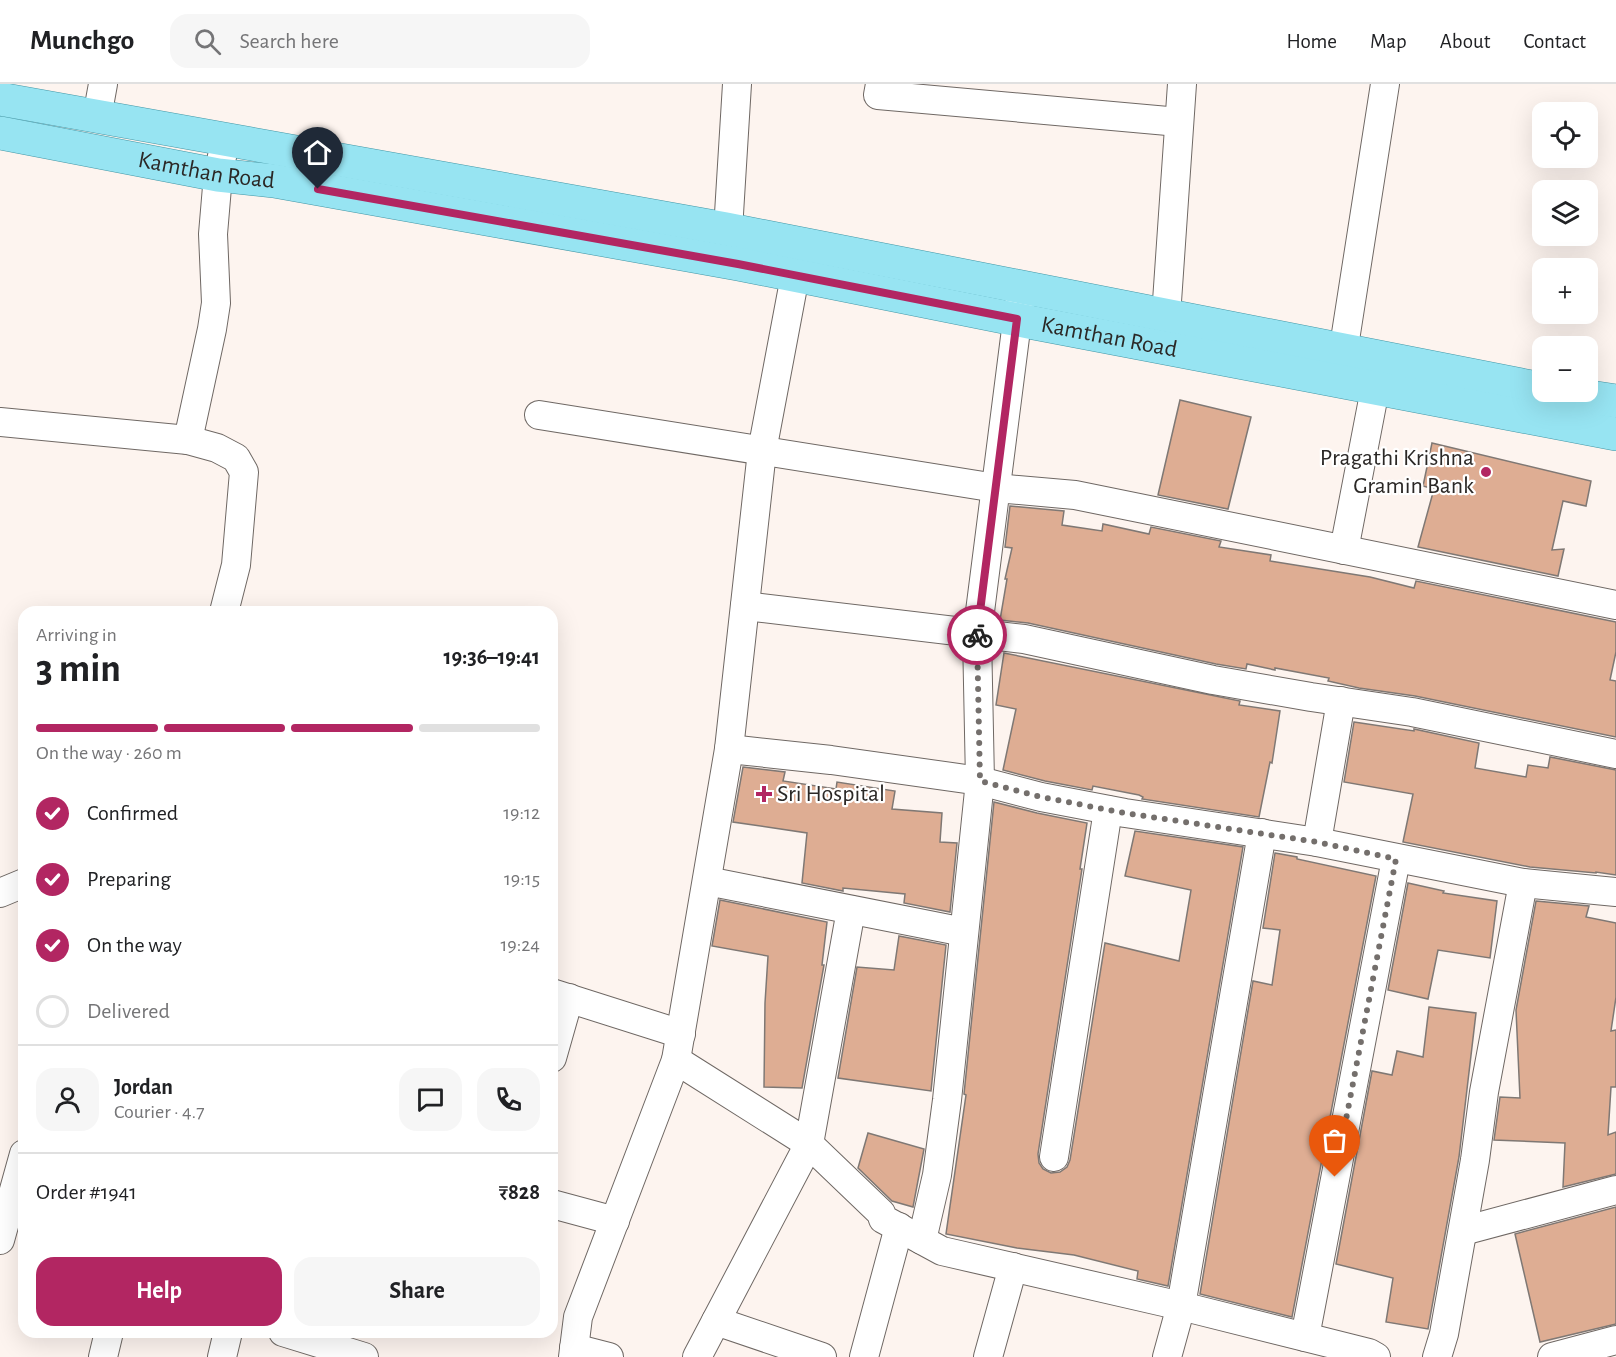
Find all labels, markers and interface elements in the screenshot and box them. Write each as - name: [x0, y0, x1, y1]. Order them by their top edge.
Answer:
- search box: [170, 14, 590, 68]
- icon: search: [191, 25, 224, 58]
- text: Munchgo: [30, 27, 134, 55]
- text: Search here: [239, 30, 339, 52]
- text: Home: [1286, 31, 1337, 52]
- text: Map: [1370, 31, 1407, 52]
- text: About: [1440, 31, 1490, 52]
- text: Contact: [1523, 31, 1586, 52]
- map controls: [1532, 102, 1598, 402]
- button: locate: [1532, 102, 1598, 168]
- pin: [292, 127, 343, 189]
- icon: home: [301, 136, 334, 169]
- street label: Kamthan Road: [136, 148, 276, 193]
- button: layers: [1532, 180, 1598, 246]
- button: +: [1532, 258, 1598, 324]
- street label: Kamthan Road: [1039, 313, 1179, 362]
- button: −: [1532, 336, 1598, 402]
- place label: Pragathi Krishna Gramin Bank: [1320, 446, 1474, 498]
- marker: Pragathi Krishna Gramin Bank: [1479, 465, 1493, 479]
- courier: [947, 605, 1007, 665]
- icon: bike: [961, 619, 994, 652]
- text: Arriving in: [36, 625, 117, 645]
- text: 19:36–19:41: [444, 646, 540, 668]
- text: 3 min: [36, 650, 121, 689]
- text: On the way · 260 m: [36, 743, 182, 763]
- place label: Sri Hospital: [777, 782, 885, 806]
- marker: Sri Hospital: [755, 785, 773, 803]
- icon: check: [36, 797, 69, 830]
- text: Confirmed: [87, 802, 178, 824]
- text: 19:12: [503, 803, 540, 823]
- icon: check: [36, 863, 69, 896]
- text: Preparing: [87, 868, 171, 890]
- text: 19:15: [504, 869, 540, 889]
- icon: check: [36, 929, 69, 962]
- text: On the way: [87, 934, 182, 956]
- text: 19:24: [500, 935, 540, 955]
- text: Delivered: [87, 1000, 170, 1022]
- button: person: [36, 1068, 99, 1131]
- button: chat: [399, 1068, 462, 1131]
- button: phone: [477, 1068, 540, 1131]
- text: Jordan: [114, 1076, 173, 1098]
- text: Courier · 4.7: [114, 1102, 205, 1122]
- pin: [1309, 1115, 1360, 1177]
- icon: bag: [1318, 1124, 1351, 1157]
- text: Order #1941: [36, 1181, 137, 1203]
- text: ₹828: [499, 1181, 540, 1203]
- button: Help: [36, 1257, 282, 1326]
- button: Share: [294, 1257, 540, 1326]

